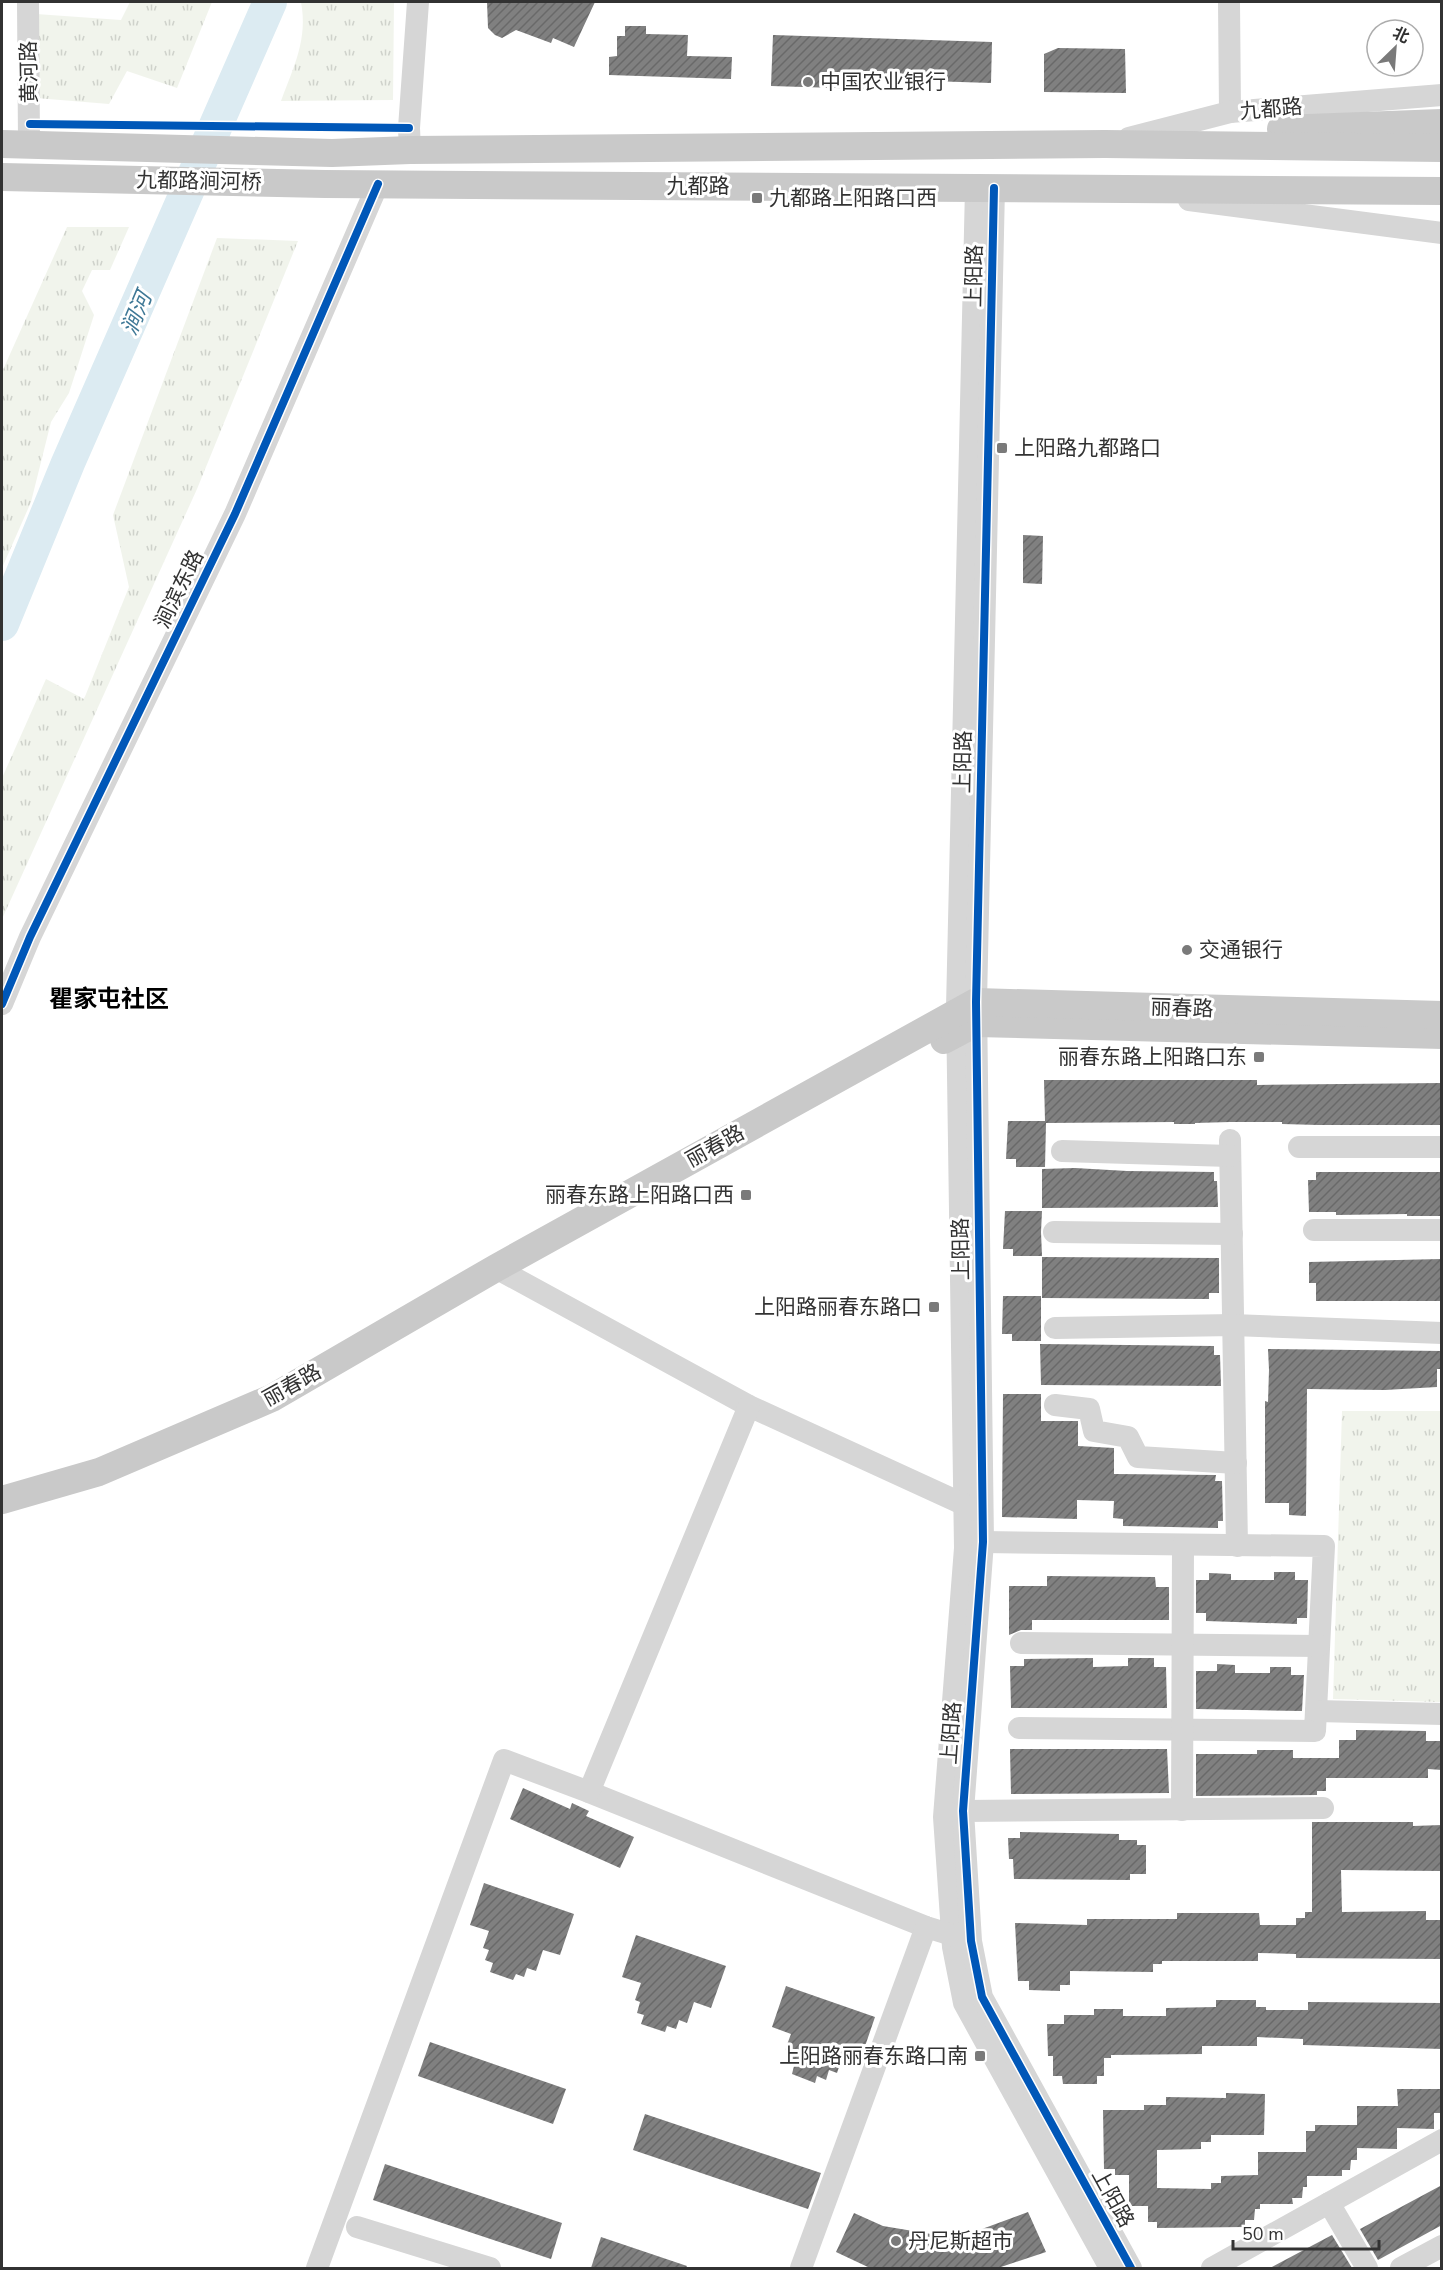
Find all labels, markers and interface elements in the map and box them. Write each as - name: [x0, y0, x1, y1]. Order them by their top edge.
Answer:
- north arrow: [1365, 18, 1425, 78]
- text: 北: [1389, 22, 1413, 49]
- street label: 黄河路: [14, 40, 44, 104]
- place label: 中国农业银行: [820, 68, 946, 96]
- marker: 中国农业银行: [801, 75, 815, 89]
- street label: 九都路: [1238, 92, 1304, 126]
- street label: 九都路涧河桥: [136, 166, 262, 196]
- street label: 九都路: [667, 172, 730, 200]
- place label: 九都路上阳路口西: [769, 184, 937, 212]
- marker: 九都路上阳路口西: [750, 191, 764, 205]
- street label: 上阳路: [959, 244, 989, 308]
- water label: 涧河: [115, 284, 161, 340]
- place label: 上阳路九都路口: [1014, 434, 1161, 462]
- marker: 上阳路九都路口: [995, 441, 1009, 455]
- street label: 涧滨东路: [148, 545, 210, 633]
- street label: 上阳路: [948, 730, 978, 794]
- place label: 交通银行: [1199, 936, 1283, 964]
- marker: 交通银行: [1180, 943, 1194, 957]
- district label: 瞿家屯社区: [49, 983, 169, 1015]
- street label: 丽春路: [1150, 993, 1214, 1023]
- place label: 丽春东路上阳路口东: [1058, 1043, 1247, 1071]
- marker: 丽春东路上阳路口东: [1252, 1050, 1266, 1064]
- street label: 丽春路: [681, 1118, 749, 1174]
- place label: 丽春东路上阳路口西: [545, 1181, 734, 1209]
- marker: 丽春东路上阳路口西: [739, 1188, 753, 1202]
- street label: 上阳路: [946, 1217, 976, 1281]
- place label: 上阳路丽春东路口: [754, 1293, 922, 1321]
- marker: 上阳路丽春东路口: [927, 1300, 941, 1314]
- street label: 丽春路: [258, 1357, 326, 1413]
- street label: 上阳路: [935, 1701, 967, 1765]
- place label: 上阳路丽春东路口南: [779, 2042, 968, 2070]
- marker: 上阳路丽春东路口南: [973, 2049, 987, 2063]
- street label: 上阳路: [1085, 2164, 1141, 2232]
- scale bar: [1233, 2213, 1378, 2251]
- text: 50 m: [1242, 2222, 1284, 2246]
- place label: 丹尼斯超市: [908, 2227, 1013, 2255]
- marker: 丹尼斯超市: [889, 2234, 903, 2248]

